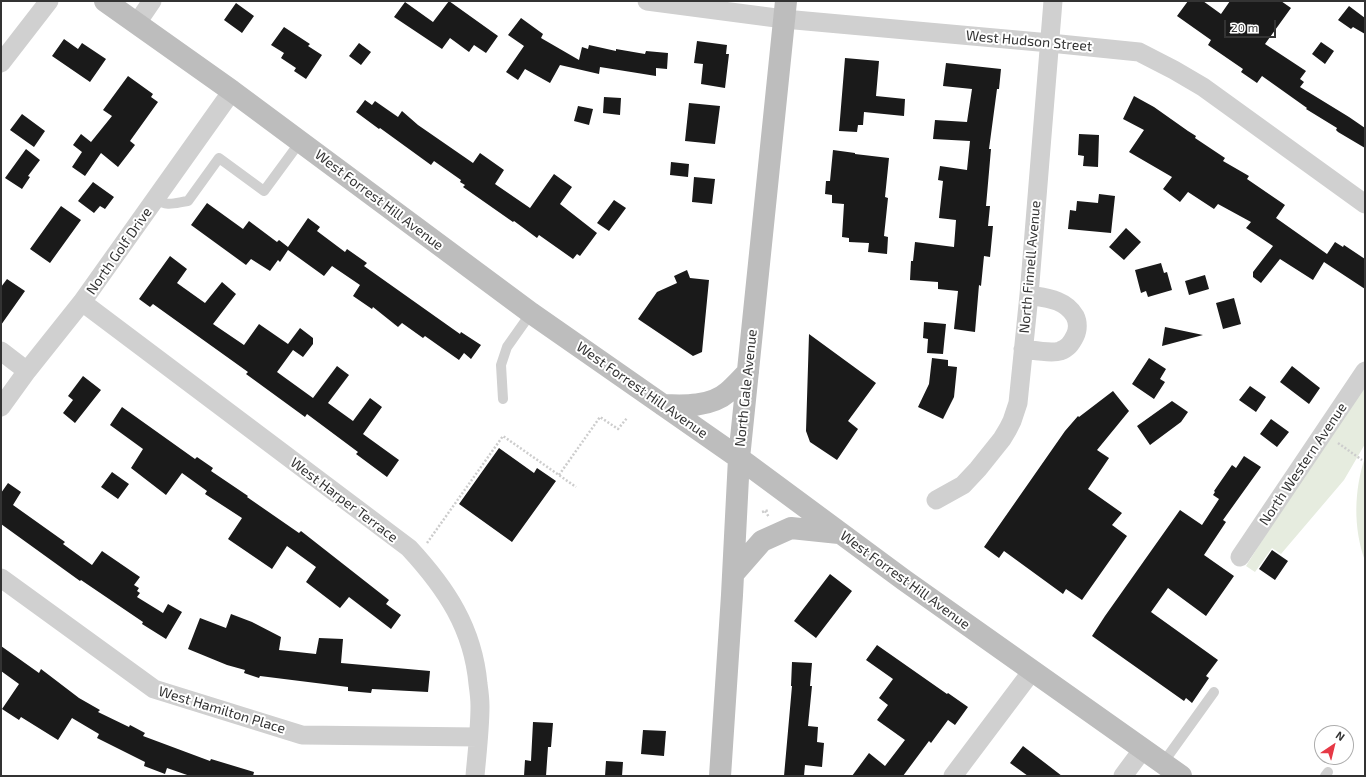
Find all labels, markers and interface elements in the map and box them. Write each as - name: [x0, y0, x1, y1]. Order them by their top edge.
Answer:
- scale bar: [1226, 12, 1278, 38]
- text: 20 m: [1231, 20, 1258, 34]
- street label: West Hudson Street: [965, 27, 1093, 55]
- street label: West Forrest Hill Avenue: [311, 146, 447, 254]
- street label: North Finnell Avenue: [1016, 200, 1044, 334]
- street label: North Golf Drive: [83, 204, 155, 298]
- street label: North Gale Avenue: [731, 328, 761, 448]
- street label: West Forrest Hill Avenue: [573, 338, 711, 442]
- street label: North Western Avenue: [1256, 399, 1350, 529]
- street label: West Harper Terrace: [287, 454, 401, 546]
- street label: West Forrest Hill Avenue: [837, 527, 973, 633]
- street label: West Hamilton Place: [157, 683, 287, 737]
- north arrow: [1314, 725, 1354, 765]
- text: N: [1334, 728, 1348, 743]

